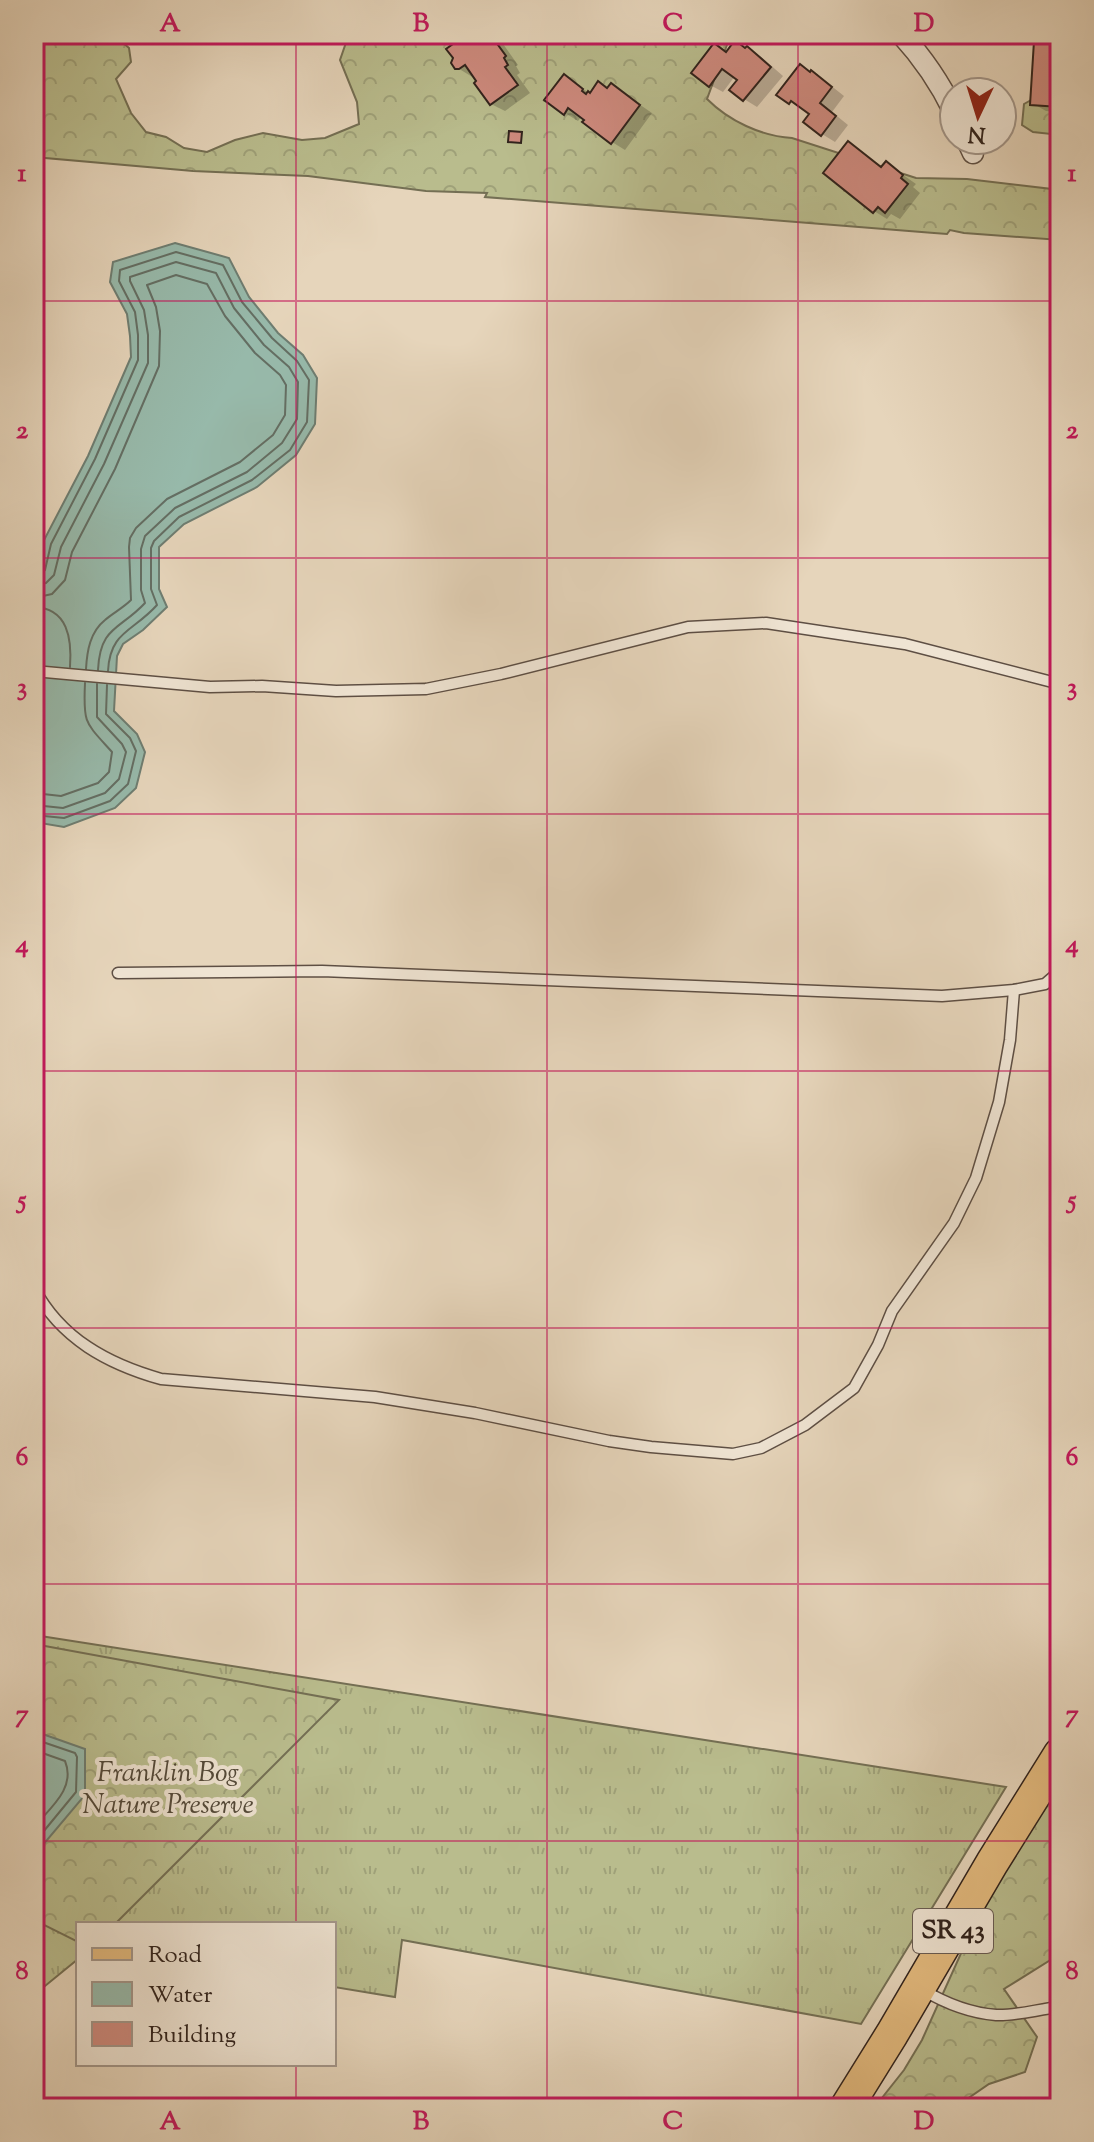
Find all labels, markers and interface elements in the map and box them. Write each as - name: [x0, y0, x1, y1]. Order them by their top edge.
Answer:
- text: A: [159, 6, 181, 43]
- text: B: [413, 6, 430, 43]
- text: C: [663, 6, 683, 43]
- text: D: [914, 6, 934, 43]
- north arrow: [938, 76, 1018, 156]
- text: N: [967, 116, 987, 150]
- text: 1: [18, 156, 27, 193]
- text: 1: [1068, 156, 1077, 193]
- text: 2: [16, 413, 29, 450]
- text: 2: [1066, 413, 1079, 450]
- text: 3: [17, 670, 27, 707]
- text: 3: [1067, 670, 1077, 707]
- text: 4: [14, 927, 29, 964]
- text: 4: [1064, 927, 1079, 964]
- text: 5: [16, 1183, 27, 1220]
- text: 5: [1066, 1183, 1077, 1220]
- text: 6: [16, 1440, 29, 1477]
- text: 6: [1066, 1440, 1079, 1477]
- text: 7: [15, 1697, 29, 1734]
- text: 7: [1065, 1697, 1079, 1734]
- park label: Franklin Bog Nature Preserve: [82, 1754, 254, 1826]
- road number: SR 43: [913, 1909, 993, 1953]
- legend: [76, 1922, 336, 2066]
- text: Road: [148, 1939, 202, 1973]
- text: 8: [15, 1954, 29, 1991]
- text: 8: [1065, 1954, 1079, 1991]
- text: Water: [148, 1979, 212, 2013]
- text: Building: [148, 2019, 237, 2053]
- text: A: [159, 2104, 181, 2141]
- text: B: [413, 2104, 430, 2141]
- text: C: [663, 2104, 683, 2141]
- text: D: [914, 2104, 934, 2141]

